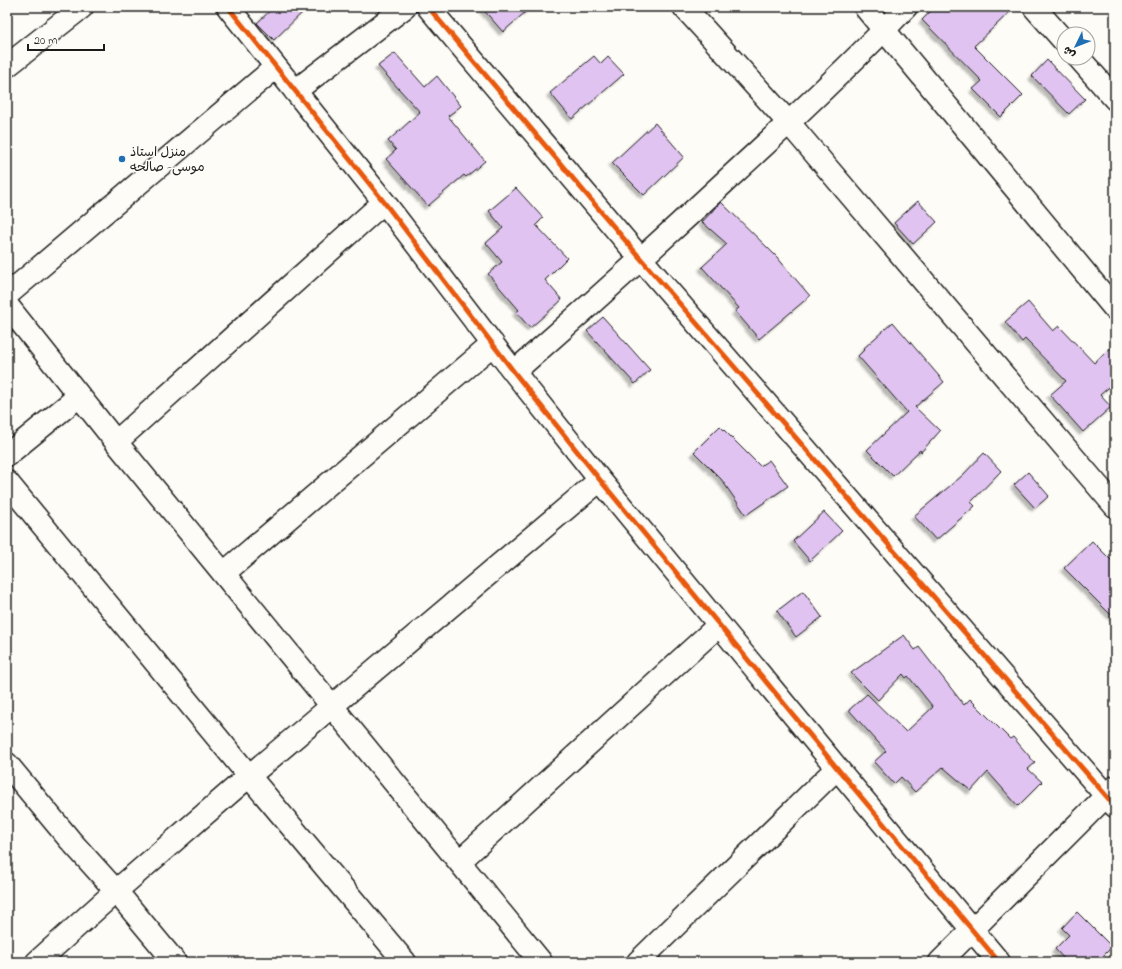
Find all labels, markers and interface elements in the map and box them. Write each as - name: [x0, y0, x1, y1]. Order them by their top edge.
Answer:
- scale bar: [28, 26, 104, 52]
- north arrow: [1056, 26, 1096, 66]
- text: 20 m: [34, 32, 57, 50]
- text: ش: [1059, 42, 1079, 62]
- place label: منزل استاذ موسى- صالحه: [130, 143, 205, 177]
- marker: منزل استاذ موسى- صالحه: [117, 154, 127, 164]

